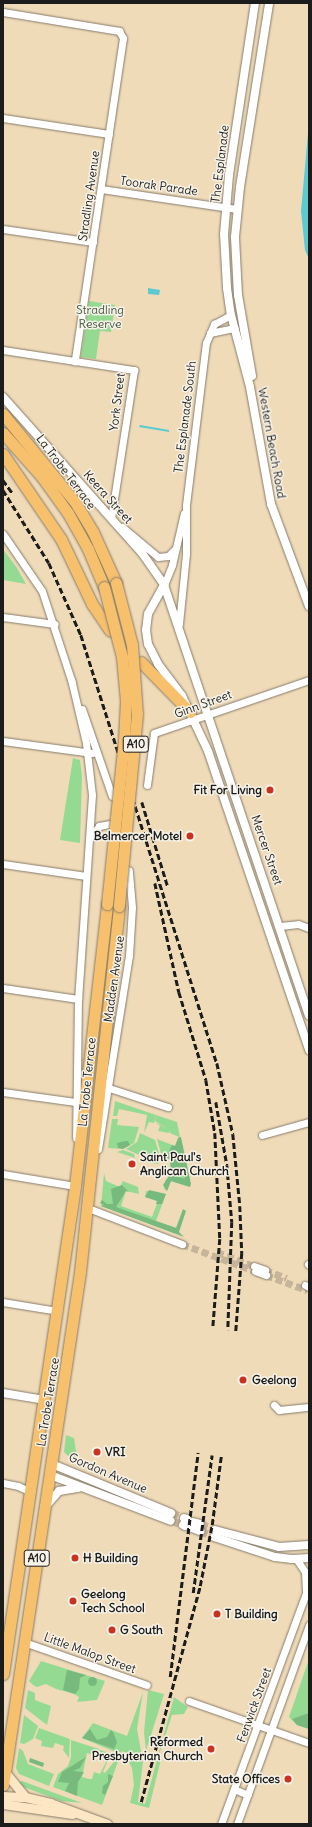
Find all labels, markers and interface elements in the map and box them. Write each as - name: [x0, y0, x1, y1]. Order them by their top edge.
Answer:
- street label: The Esplanade: [208, 124, 232, 204]
- street label: Stradling Avenue: [76, 150, 102, 242]
- street label: Toorak Parade: [119, 173, 199, 199]
- park label: Stradling Reserve: [76, 303, 124, 331]
- street label: The Esplanade South: [171, 360, 199, 474]
- street label: York Street: [106, 372, 128, 432]
- street label: Western Beach Road: [255, 386, 289, 500]
- street label: La Trobe Terrace: [33, 432, 99, 512]
- street label: Keera Street: [80, 467, 136, 527]
- street label: Ginn Street: [172, 687, 234, 721]
- road number: A10: [122, 735, 150, 753]
- place label: Fit For Living: [193, 783, 262, 797]
- marker: Fit For Living: [265, 785, 275, 795]
- street label: Mercer Street: [248, 813, 286, 887]
- place label: Belmercer Motel: [94, 829, 182, 843]
- marker: Belmercer Motel: [185, 831, 195, 841]
- street label: Madden Avenue: [101, 935, 127, 1023]
- street label: La Trobe Terrace: [75, 1037, 99, 1127]
- place label: Saint Paul's Anglican Church: [140, 1150, 229, 1178]
- marker: Saint Paul's Anglican Church: [127, 1159, 137, 1169]
- street label: La Trobe Terrace: [34, 1357, 62, 1447]
- place label: Geelong: [252, 1373, 297, 1387]
- marker: Geelong: [237, 1374, 249, 1386]
- place label: VRI: [105, 1445, 125, 1459]
- marker: VRI: [92, 1447, 102, 1457]
- street label: Gordon Avenue: [67, 1450, 149, 1496]
- road number: A10: [23, 1549, 51, 1567]
- place label: H Building: [83, 1551, 138, 1565]
- marker: H Building: [70, 1553, 80, 1563]
- place label: Geelong Tech School: [81, 1587, 145, 1615]
- marker: Geelong Tech School: [68, 1596, 78, 1606]
- place label: T Building: [225, 1607, 278, 1621]
- marker: T Building: [212, 1609, 222, 1619]
- place label: G South: [120, 1623, 163, 1637]
- marker: G South: [107, 1625, 117, 1635]
- street label: Little Malop Street: [42, 1630, 138, 1676]
- street label: Fenwick Street: [234, 1666, 274, 1744]
- place label: Reformed Presbyterian Church: [92, 1735, 203, 1763]
- marker: Reformed Presbyterian Church: [206, 1744, 216, 1754]
- place label: State Offices: [212, 1772, 280, 1786]
- marker: State Offices: [283, 1774, 293, 1784]

